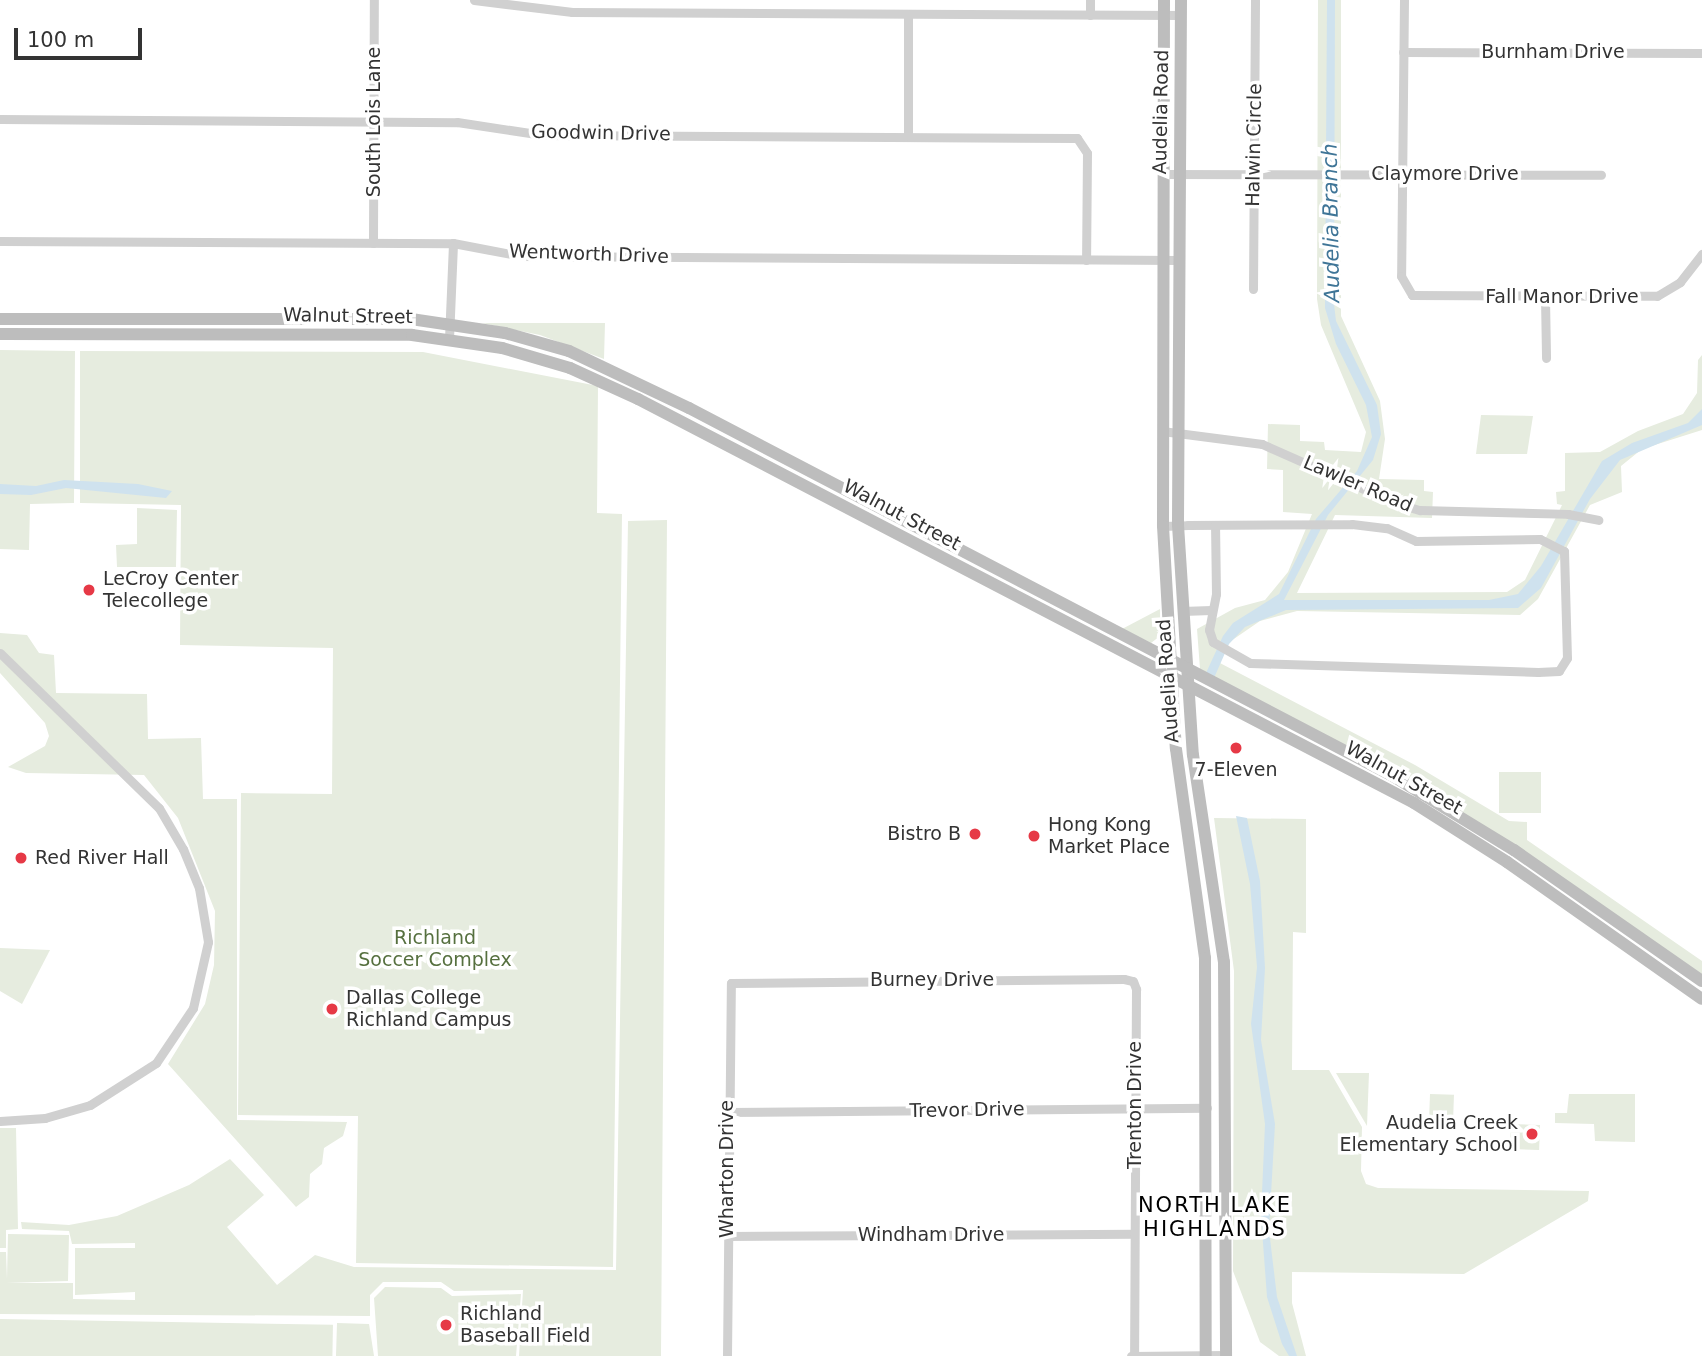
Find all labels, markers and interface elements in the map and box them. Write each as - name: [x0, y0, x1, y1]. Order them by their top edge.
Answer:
- scale bar: [18, 14, 145, 58]
- text: 100 m: [27, 28, 94, 52]
- street label: Burnham Drive: [1481, 41, 1625, 63]
- street label: South Lois Lane: [363, 47, 385, 197]
- street label: Audelia Road: [1149, 49, 1173, 175]
- street label: Halwin Circle: [1242, 83, 1266, 207]
- street label: Goodwin Drive: [531, 120, 671, 146]
- water label: Audelia Branch: [1317, 143, 1345, 303]
- street label: Claymore Drive: [1371, 163, 1519, 185]
- street label: Wentworth Drive: [509, 240, 669, 268]
- street label: Fall Manor Drive: [1485, 286, 1639, 308]
- street label: Walnut Street: [283, 303, 413, 329]
- street label: Lawler Road: [1300, 451, 1416, 517]
- street label: Walnut Street: [839, 474, 965, 556]
- place label: LeCroy Center Telecollege: [103, 568, 238, 612]
- marker: LeCroy Center Telecollege: [81, 582, 97, 598]
- street label: Audelia Road: [1152, 618, 1184, 744]
- street label: Walnut Street: [1342, 737, 1466, 819]
- marker: 7-Eleven: [1228, 740, 1244, 756]
- place label: 7-Eleven: [1195, 759, 1277, 781]
- place label: Hong Kong Market Place: [1048, 814, 1170, 858]
- place label: Bistro B: [887, 823, 961, 845]
- marker: Bistro B: [967, 826, 983, 842]
- marker: Hong Kong Market Place: [1026, 828, 1042, 844]
- place label: Red River Hall: [35, 847, 169, 869]
- marker: Red River Hall: [13, 850, 29, 866]
- park label: Richland Soccer Complex: [358, 927, 512, 971]
- street label: Burney Drive: [870, 969, 994, 991]
- place label: Dallas College Richland Campus: [346, 987, 511, 1031]
- marker: Dallas College Richland Campus: [324, 1001, 340, 1017]
- street label: Trenton Drive: [1124, 1041, 1146, 1169]
- street label: Trevor Drive: [909, 1098, 1025, 1122]
- street label: Wharton Drive: [716, 1100, 738, 1238]
- place label: Audelia Creek Elementary School: [1340, 1112, 1518, 1156]
- marker: Audelia Creek Elementary School: [1524, 1126, 1540, 1142]
- district label: NORTH LAKE HIGHLANDS: [1139, 1192, 1291, 1242]
- street label: Windham Drive: [858, 1224, 1004, 1246]
- place label: Richland Baseball Field: [460, 1303, 590, 1347]
- marker: Richland Baseball Field: [438, 1317, 454, 1333]

